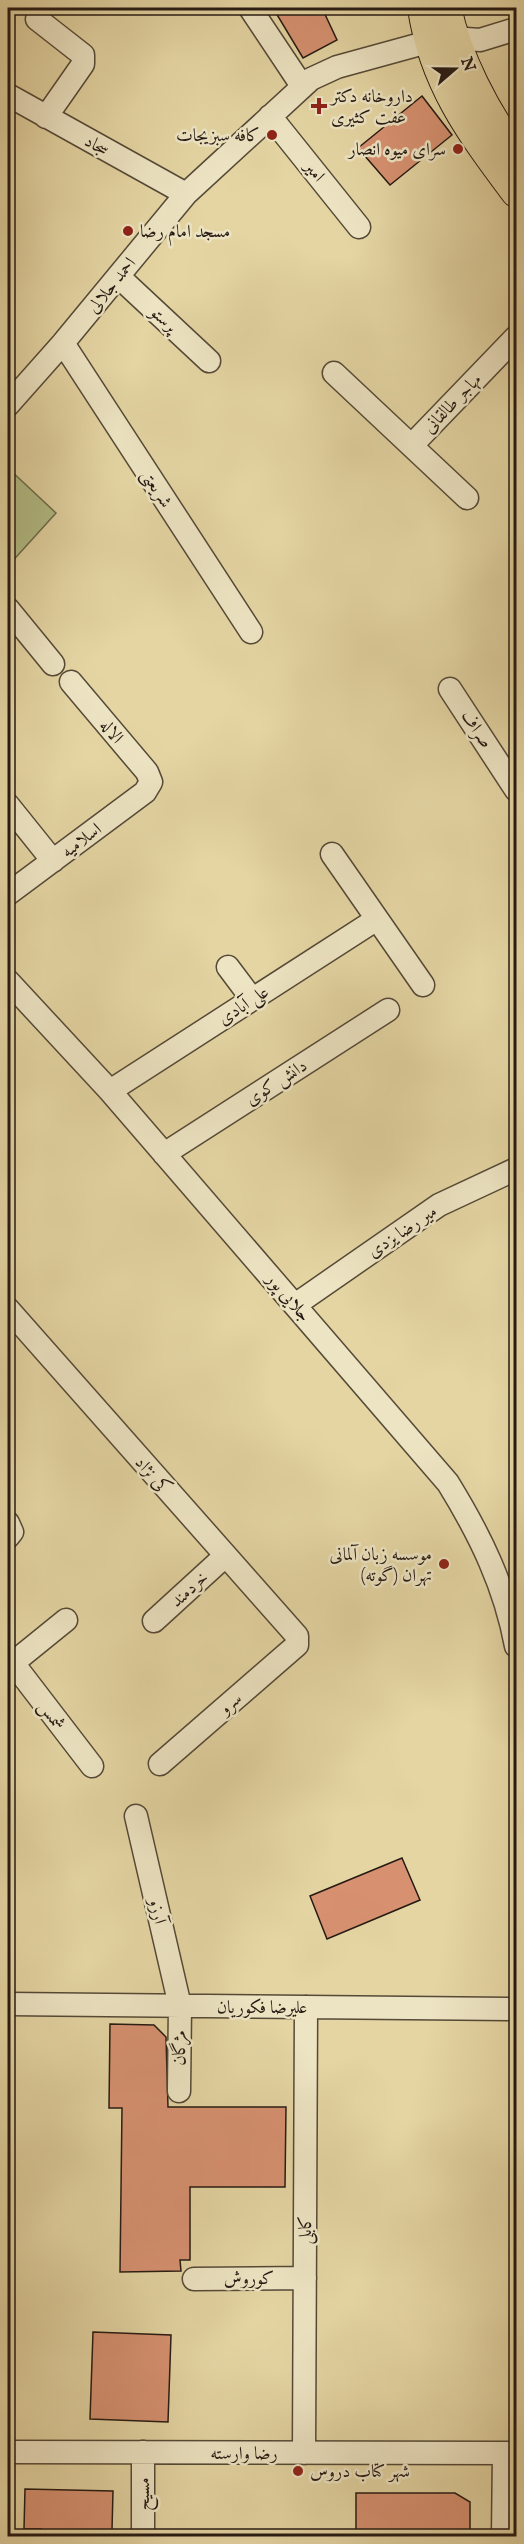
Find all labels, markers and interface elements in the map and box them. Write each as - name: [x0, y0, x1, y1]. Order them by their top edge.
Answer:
- north arrow: [425, 39, 485, 99]
- text: N: [455, 54, 479, 75]
- place label: داروخانه دکتر عفت کثیری: [329, 86, 413, 130]
- marker: داروخانه دکتر عفت کثیری: [312, 99, 326, 113]
- place label: کافه سبزیجات: [176, 125, 260, 148]
- marker: کافه سبزیجات: [265, 128, 279, 142]
- street label: سجاد: [80, 130, 113, 162]
- place label: سرای میوه انصار: [346, 139, 446, 162]
- marker: سرای میوه انصار: [451, 142, 465, 156]
- street label: امیر: [297, 155, 329, 187]
- place label: مسجد امام رضا: [140, 221, 230, 247]
- marker: مسجد امام رضا: [121, 224, 135, 238]
- street label: احمد جلالی: [83, 253, 142, 319]
- street label: پرستو: [143, 300, 183, 340]
- street label: مهاجر طالقانی: [419, 369, 487, 439]
- street label: شریعتی: [135, 465, 177, 512]
- street label: صراف: [455, 706, 497, 753]
- street label: الاله: [94, 715, 128, 749]
- street label: اسلامیه: [57, 818, 107, 864]
- street label: علی آبادی: [214, 981, 274, 1031]
- street label: دانش کوی: [242, 1055, 312, 1112]
- street label: میر رضا یزدی: [364, 1201, 442, 1264]
- street label: جلایی پور: [259, 1267, 315, 1327]
- street label: کی نژاد: [129, 1451, 176, 1500]
- place label: موسسه زبان آلمانی تهران (گوته): [330, 1544, 432, 1588]
- marker: موسسه زبان آلمانی تهران (گوته): [437, 1557, 451, 1571]
- street label: خردمند: [166, 1567, 214, 1613]
- street label: سرو: [213, 1688, 247, 1722]
- street label: شمس: [32, 1696, 70, 1736]
- street label: آرزو: [142, 1894, 171, 1928]
- street label: علیرضا فکوریان: [217, 1997, 307, 2020]
- street label: مژگان: [168, 2030, 192, 2066]
- street label: کابلی: [295, 2215, 318, 2245]
- street label: کوروش: [224, 2268, 274, 2291]
- street label: رضا وارسته: [210, 2443, 278, 2466]
- place label: شهر کتاب دروس: [310, 2461, 410, 2484]
- marker: شهر کتاب دروس: [291, 2464, 305, 2478]
- street label: مسیح: [133, 2477, 159, 2511]

